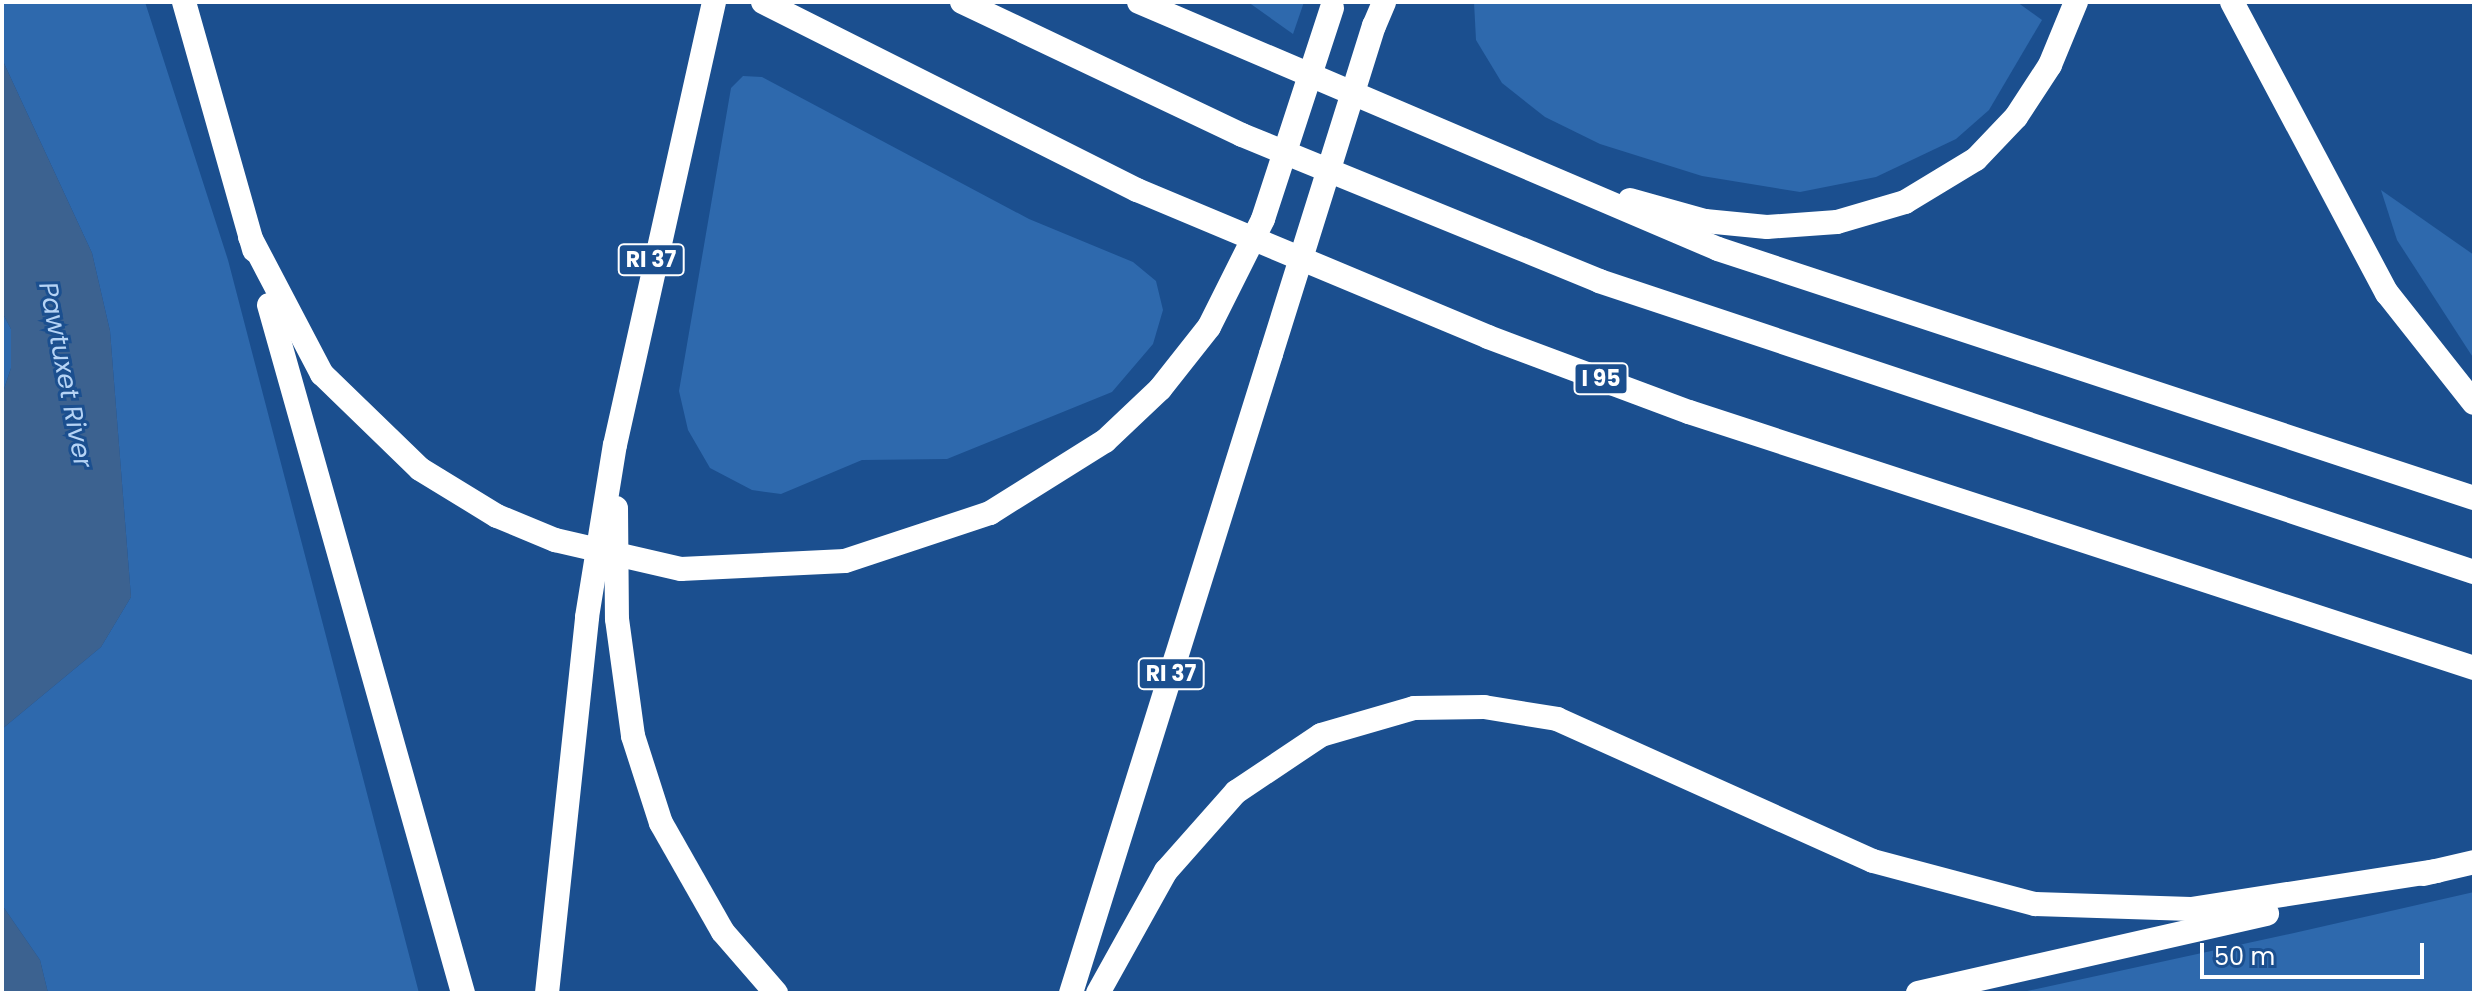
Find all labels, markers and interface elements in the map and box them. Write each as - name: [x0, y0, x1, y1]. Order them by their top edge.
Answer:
- road number: RI 37: [617, 242, 685, 278]
- water label: Pawtuxet River: [32, 280, 98, 470]
- road number: I 95: [1573, 361, 1629, 397]
- road number: RI 37: [1137, 656, 1205, 692]
- scale bar: [2204, 927, 2428, 977]
- text: 50 m: [2214, 940, 2275, 973]

